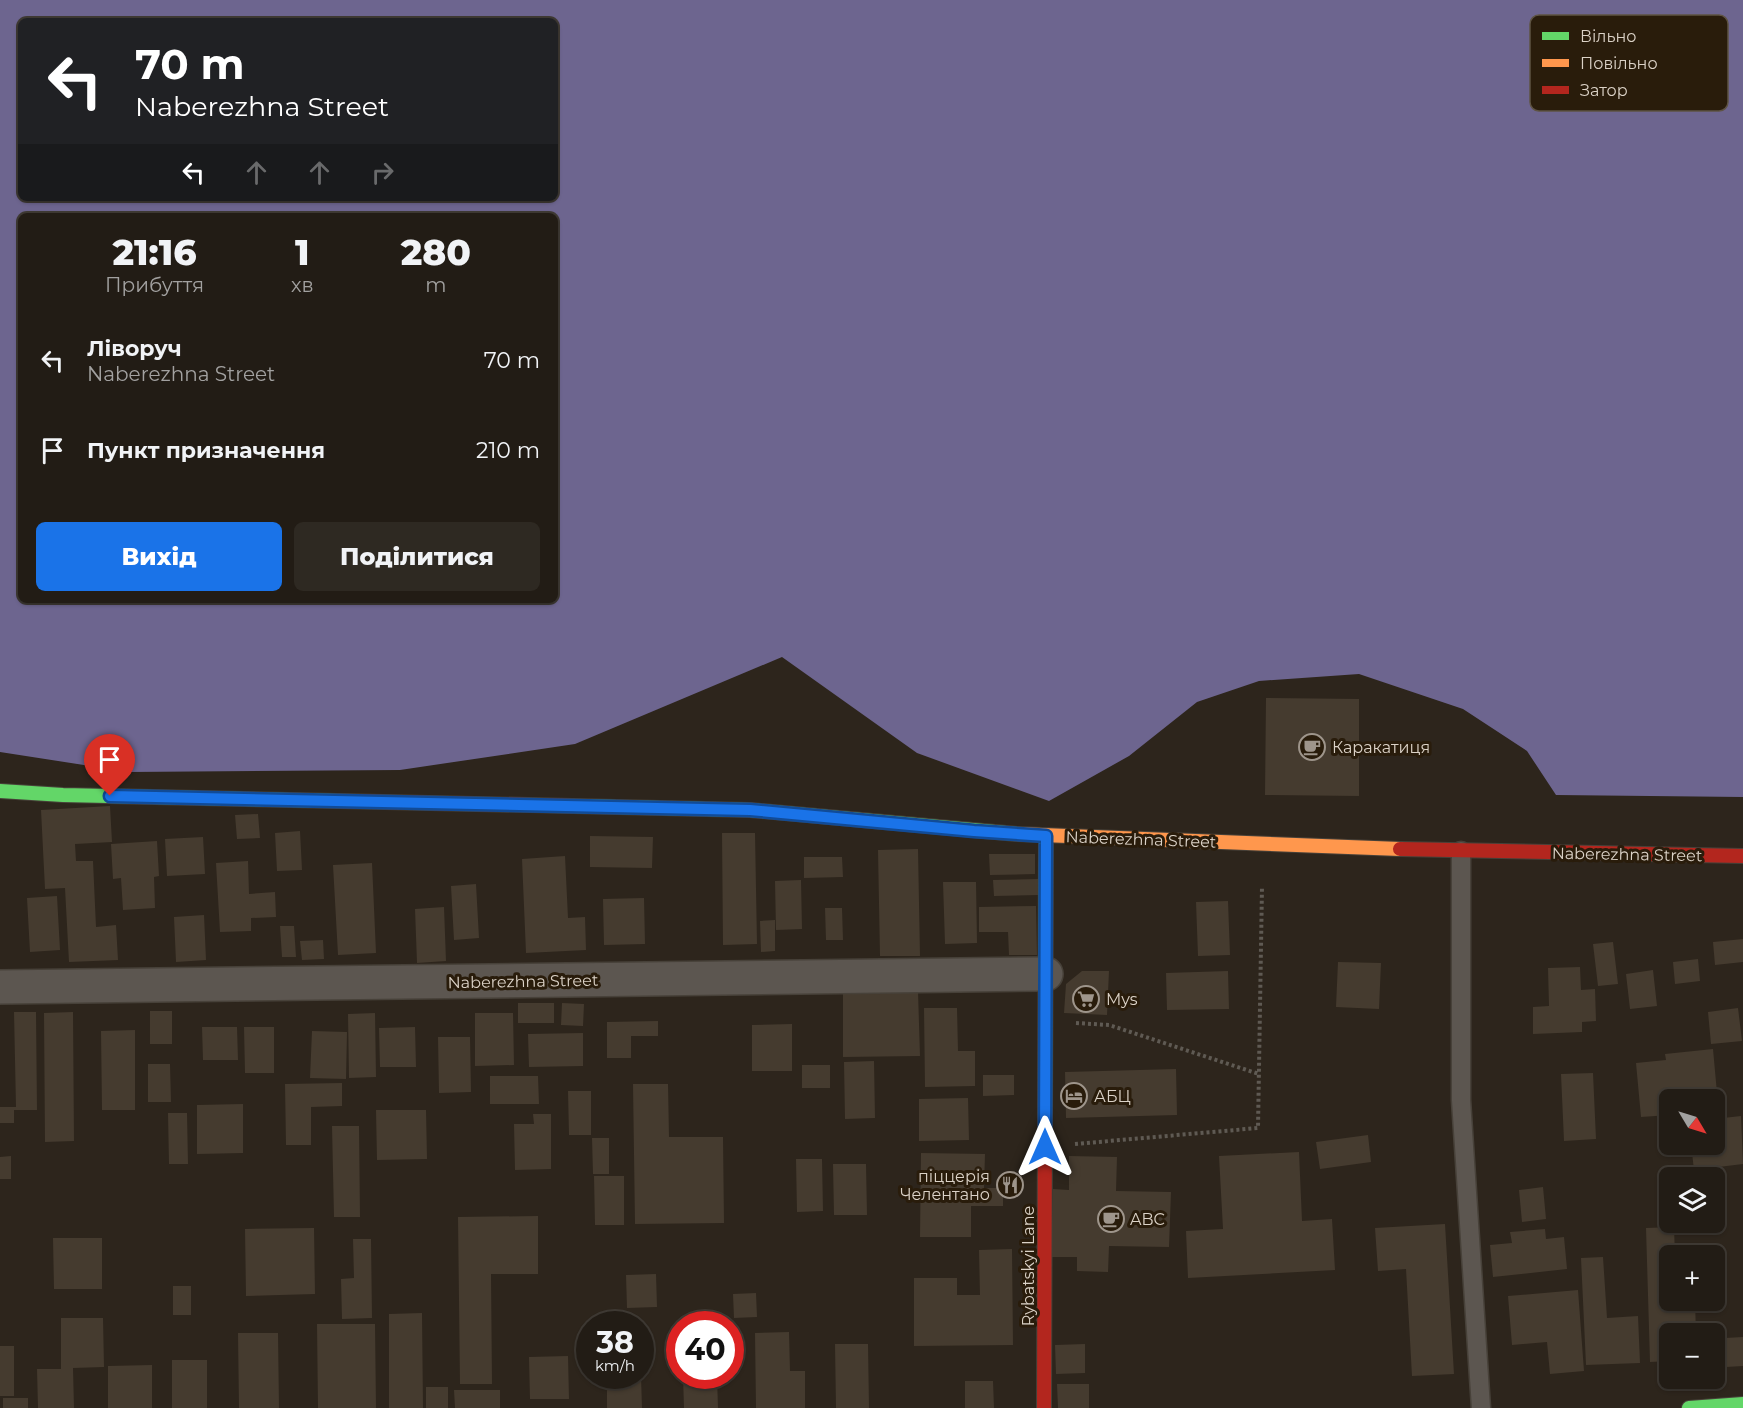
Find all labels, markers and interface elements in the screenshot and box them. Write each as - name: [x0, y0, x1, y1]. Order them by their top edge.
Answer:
- legend: [1530, 15, 1728, 111]
- text: Вільно: [1580, 27, 1636, 46]
- text: 70 m: [135, 38, 245, 90]
- icon: left: [36, 42, 114, 120]
- text: Повільно: [1580, 54, 1658, 73]
- text: Затор: [1580, 81, 1628, 100]
- text: Naberezhna Street: [135, 90, 389, 123]
- icon: left: [177, 156, 210, 189]
- icon: ahead: [240, 156, 273, 189]
- icon: ahead: [303, 156, 336, 189]
- icon: right: [366, 156, 399, 189]
- text: 21:16: [112, 230, 197, 274]
- text: 1: [295, 230, 310, 274]
- text: 280: [401, 230, 471, 274]
- text: Прибуття: [105, 273, 204, 297]
- text: хв: [291, 273, 314, 297]
- text: m: [425, 273, 446, 297]
- text: Ліворуч: [87, 335, 182, 362]
- icon: left: [36, 344, 69, 377]
- text: 70 m: [484, 347, 540, 374]
- text: Naberezhna Street: [87, 362, 275, 386]
- icon: arrive: [36, 434, 69, 467]
- text: Пункт призначення: [87, 437, 325, 464]
- text: 210 m: [476, 437, 540, 464]
- button: Вихід: [36, 522, 282, 591]
- button: Поділитися: [294, 522, 540, 591]
- cafe icon: Каракатиця: [1297, 732, 1327, 762]
- pin: [84, 734, 135, 796]
- place label: Каракатиця: [1332, 738, 1430, 757]
- icon: arrive: [93, 743, 126, 776]
- street label: Naberezhna Street: [1065, 827, 1217, 852]
- street label: Naberezhna Street: [1552, 844, 1703, 865]
- street label: Naberezhna Street: [448, 971, 599, 992]
- supermarket icon: Mys: [1071, 984, 1101, 1014]
- place label: Mys: [1106, 990, 1138, 1009]
- hotel icon: АБЦ: [1059, 1081, 1089, 1111]
- place label: АБЦ: [1094, 1087, 1131, 1106]
- north arrow: [1659, 1089, 1725, 1155]
- map controls: [1659, 1089, 1725, 1389]
- position arrow: [1013, 1115, 1077, 1179]
- place label: піццерія Челентано: [900, 1167, 990, 1204]
- button: layers: [1659, 1167, 1725, 1233]
- restaurant icon: піццерія Челентано: [995, 1170, 1025, 1200]
- cafe icon: ABC: [1096, 1204, 1126, 1234]
- street label: Rybatskyi Lane: [1019, 1206, 1038, 1326]
- place label: ABC: [1130, 1210, 1165, 1229]
- button: +: [1659, 1245, 1725, 1311]
- speed limit sign: 40: [666, 1311, 744, 1389]
- button: −: [1659, 1323, 1725, 1389]
- text: 38: [596, 1324, 634, 1361]
- text: km/h: [595, 1356, 635, 1375]

